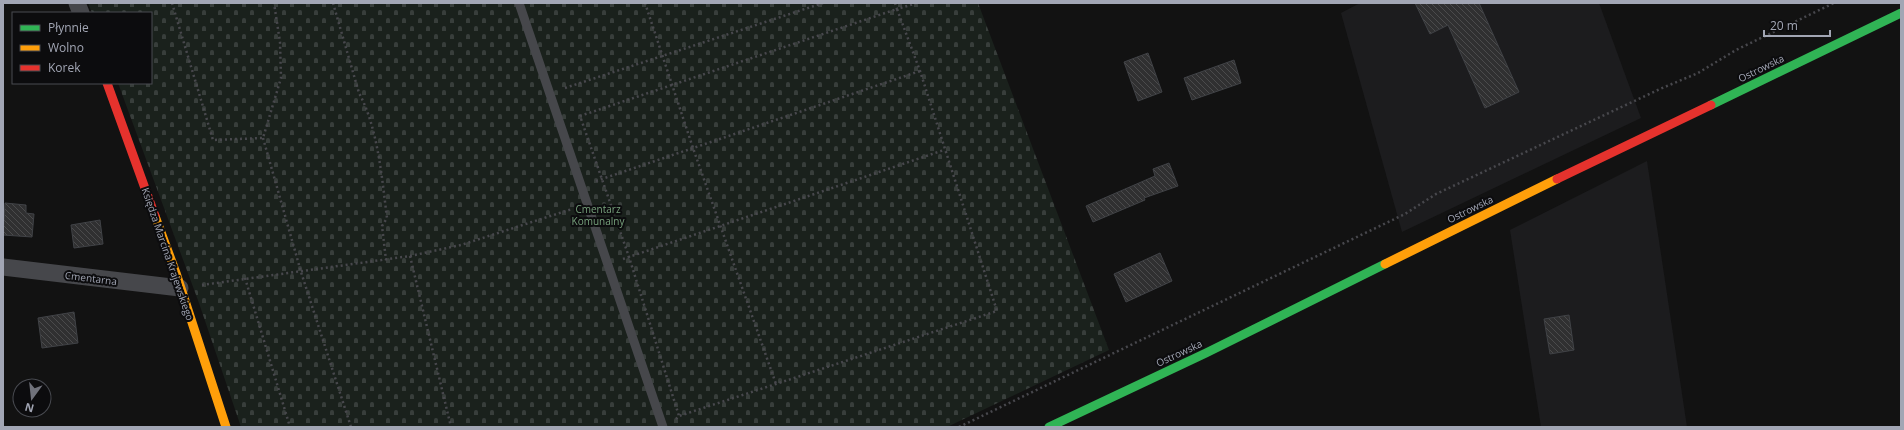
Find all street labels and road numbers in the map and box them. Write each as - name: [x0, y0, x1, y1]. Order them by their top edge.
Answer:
- street label: Ostrowska: [1736, 51, 1786, 85]
- street label: Księdza Marcina Krajewskiego: [139, 186, 197, 322]
- street label: Ostrowska: [1445, 192, 1495, 226]
- street label: Cmentarna: [64, 268, 118, 288]
- street label: Ostrowska: [1154, 336, 1204, 370]

